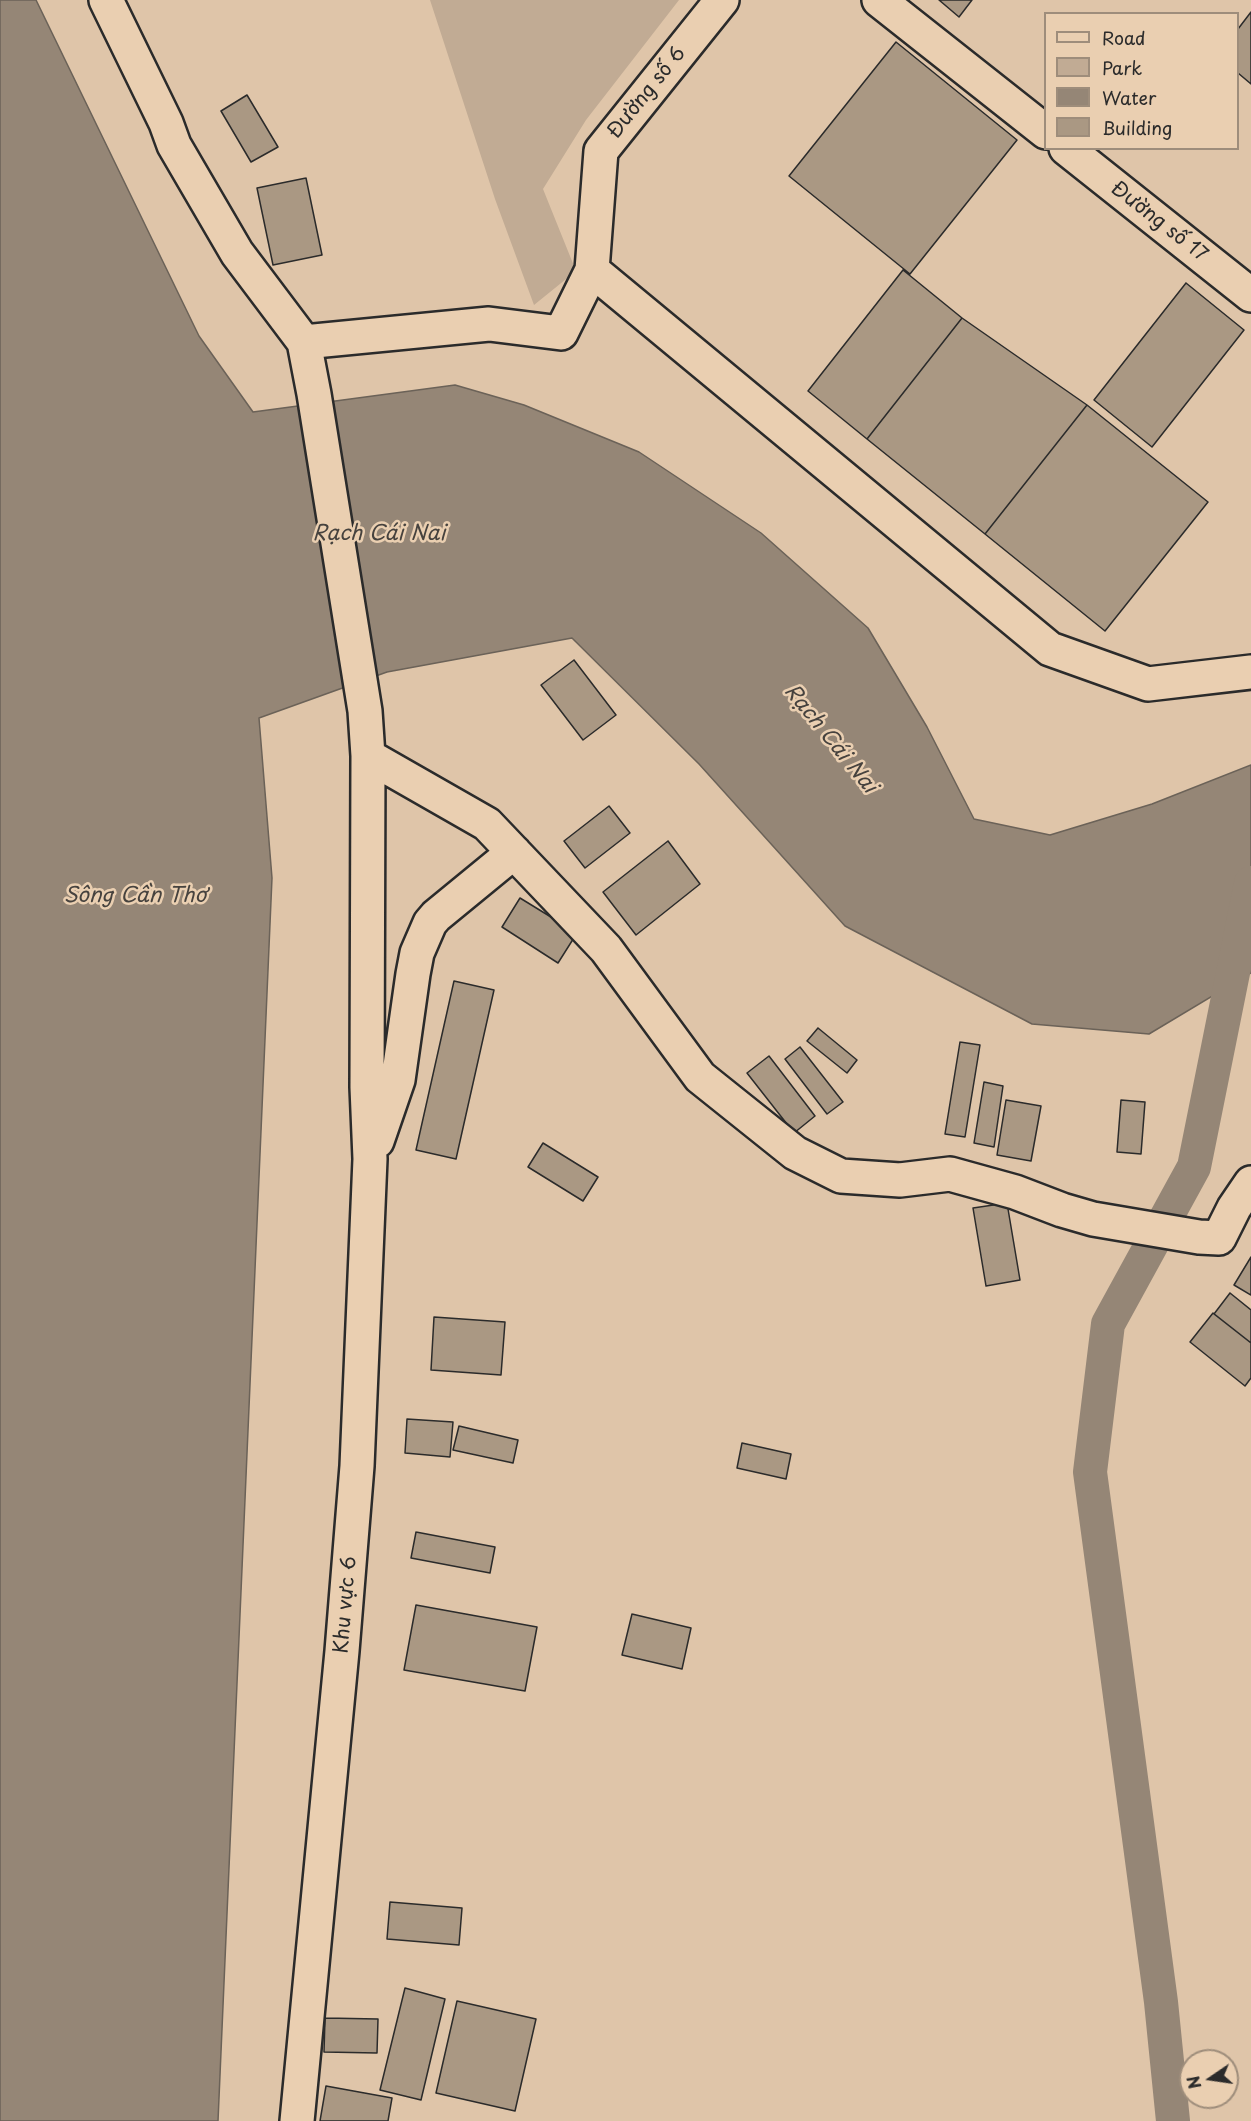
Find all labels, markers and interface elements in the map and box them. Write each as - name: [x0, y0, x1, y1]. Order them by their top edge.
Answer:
- legend: [1044, 12, 1239, 150]
- text: Road: [1102, 24, 1146, 51]
- street label: Đường số 6: [603, 42, 691, 144]
- text: Park: [1102, 54, 1142, 81]
- text: Water: [1102, 84, 1156, 111]
- text: Building: [1102, 114, 1172, 141]
- street label: Đường số 17: [1106, 177, 1212, 267]
- water label: Rạch Cái Nai: [313, 521, 445, 547]
- water label: Rạch Cái Nai: [778, 679, 882, 799]
- water label: Sông Cần Thơ: [64, 883, 206, 909]
- street label: Khu vực 6: [330, 1555, 362, 1655]
- north arrow: [1179, 2049, 1239, 2109]
- text: N: [1180, 2074, 1207, 2091]

